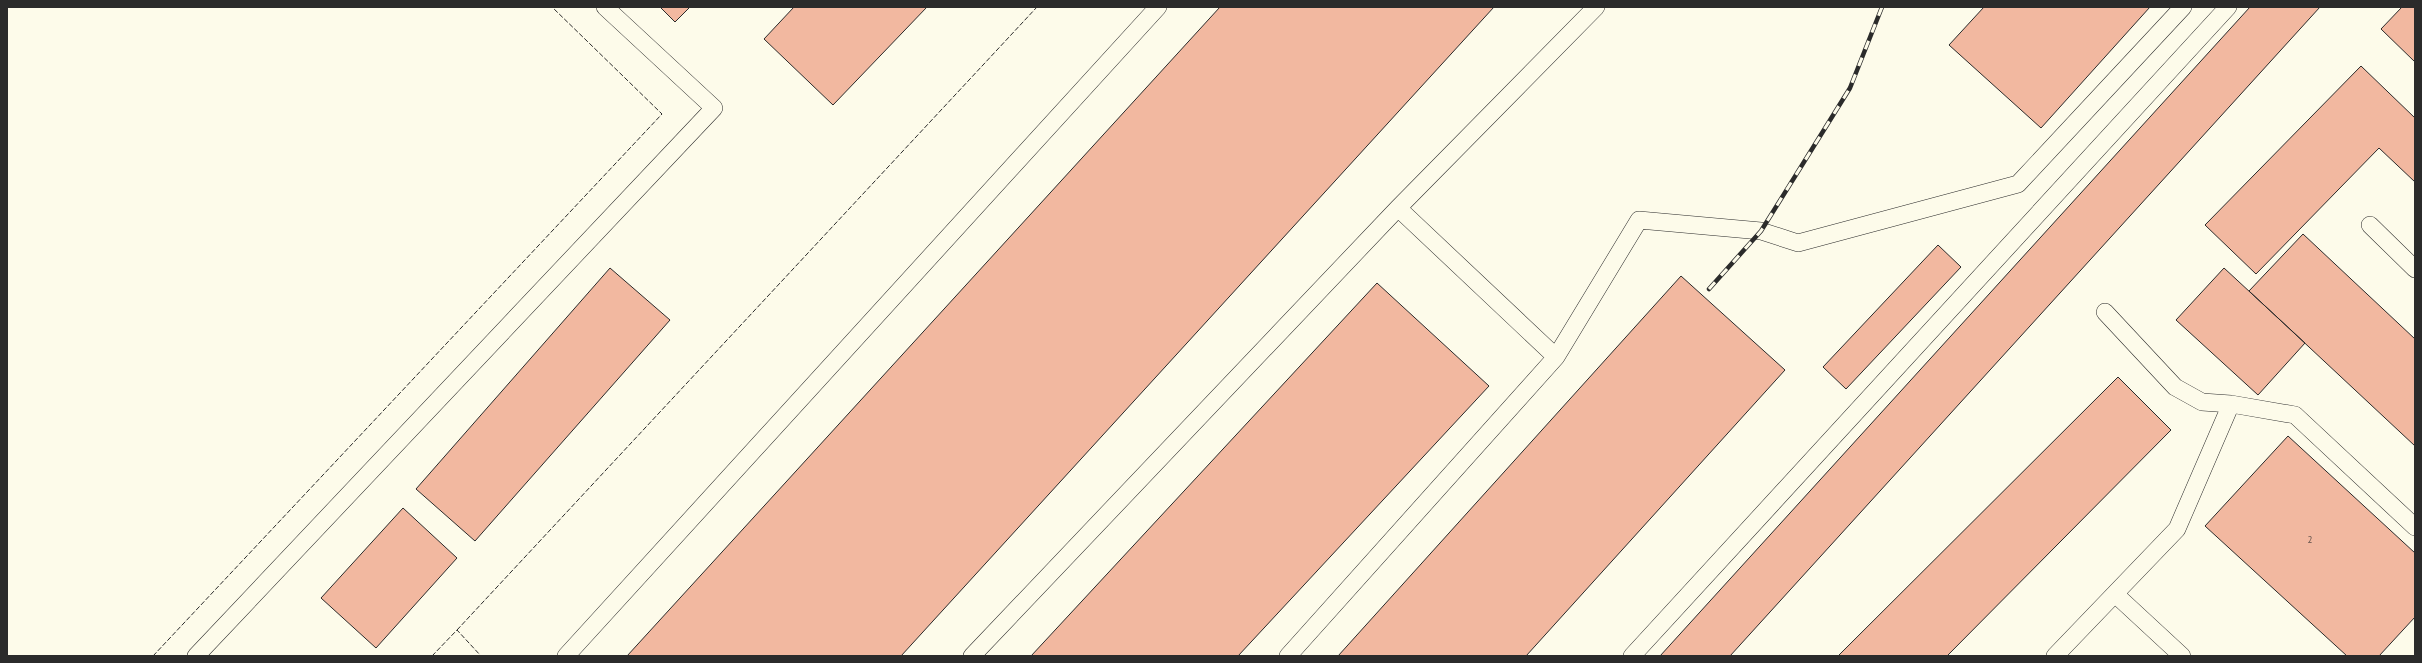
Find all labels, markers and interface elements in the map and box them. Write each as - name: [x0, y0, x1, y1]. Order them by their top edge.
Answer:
- house number: 2: [2308, 534, 2313, 545]

